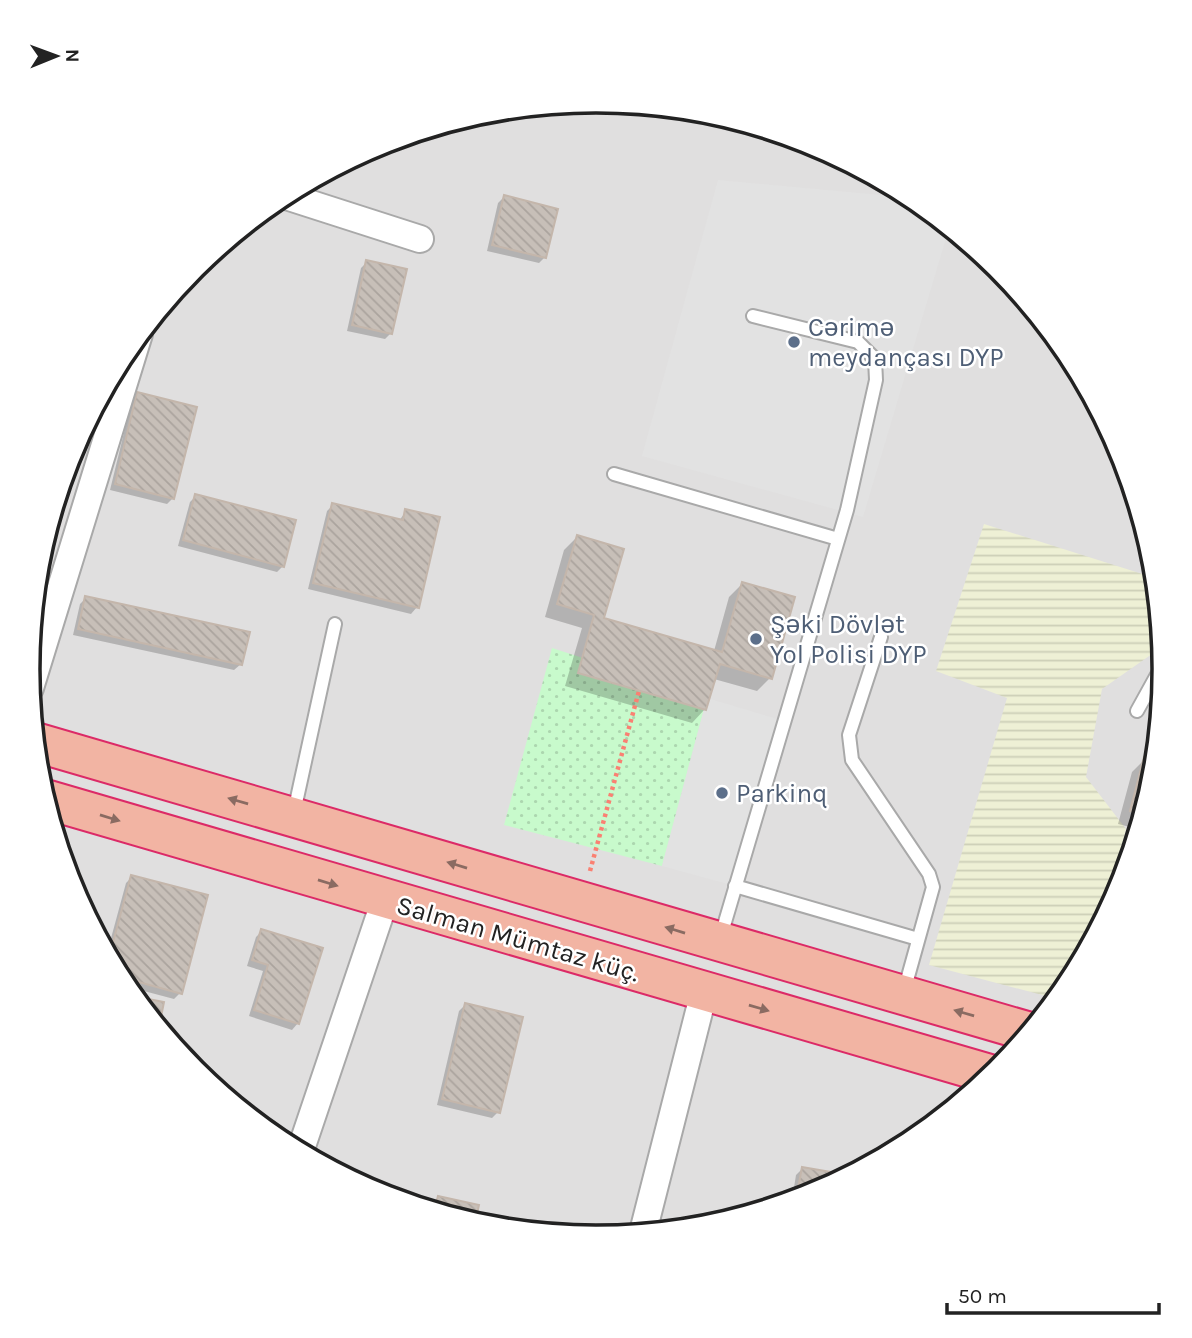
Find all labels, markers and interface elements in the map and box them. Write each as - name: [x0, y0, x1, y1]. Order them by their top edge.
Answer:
- north arrow: [21, 21, 91, 91]
- text: N: [61, 49, 83, 63]
- place label: Cərimə meydançası DYP: [808, 312, 1004, 373]
- marker: Cərimə meydançası DYP: [786, 334, 802, 350]
- place label: Şəki Dövlət Yol Polisi DYP: [770, 609, 927, 670]
- marker: Şəki Dövlət Yol Polisi DYP: [748, 631, 764, 647]
- place label: Parkinq: [736, 778, 827, 809]
- marker: Parkinq: [714, 785, 730, 801]
- one-way arrow: [227, 795, 249, 806]
- one-way arrow: [100, 814, 121, 824]
- one-way arrow: [446, 860, 467, 870]
- one-way arrow: [318, 879, 339, 889]
- street label: Salman Mümtaz küç.: [393, 890, 643, 988]
- one-way arrow: [664, 925, 685, 935]
- one-way arrow: [748, 1003, 769, 1013]
- one-way arrow: [953, 1007, 975, 1018]
- scale bar: [947, 1272, 1159, 1316]
- text: 50 m: [958, 1284, 1007, 1308]

